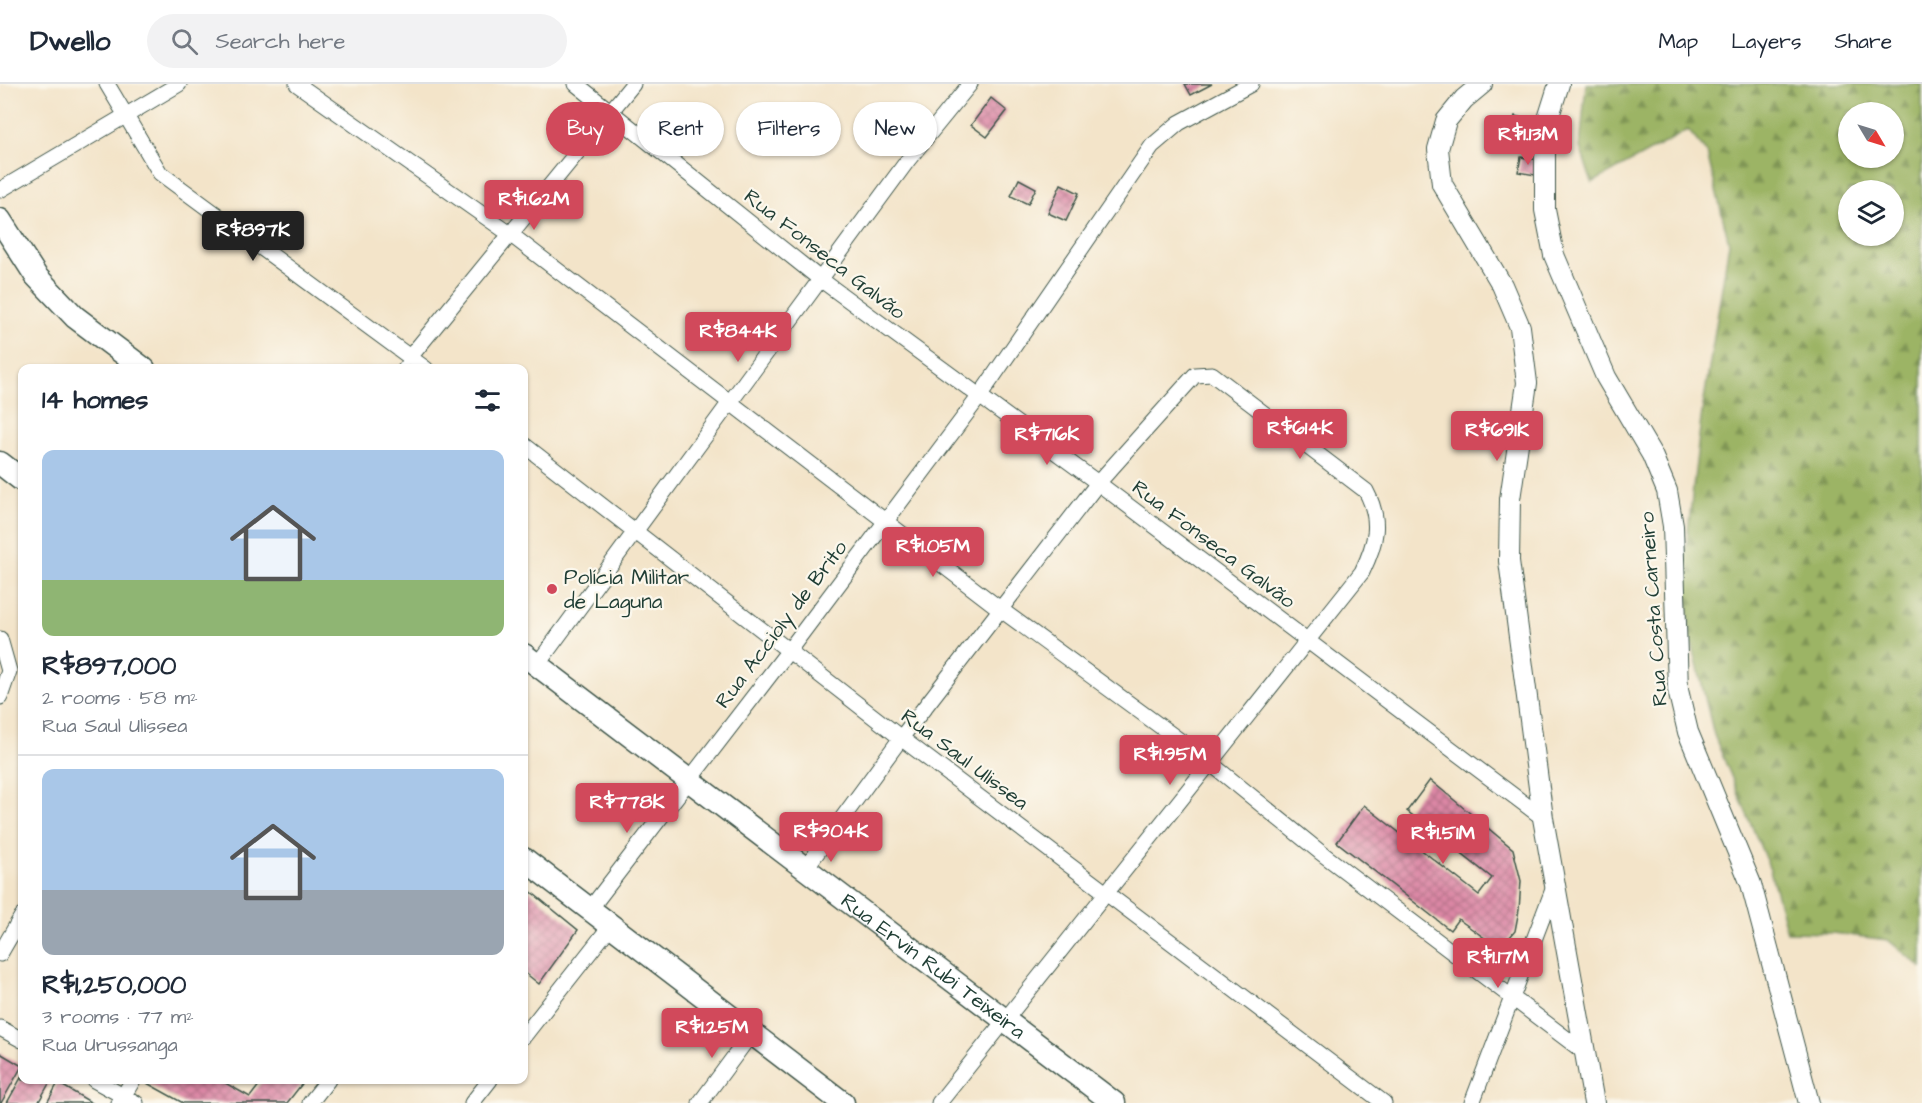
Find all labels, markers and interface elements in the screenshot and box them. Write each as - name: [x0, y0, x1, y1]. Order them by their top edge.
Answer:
- search box: [147, 14, 567, 68]
- text: Dwello: [30, 22, 111, 61]
- icon: search: [168, 25, 201, 58]
- text: Search here: [216, 26, 345, 57]
- text: Map: [1658, 27, 1698, 56]
- text: Layers: [1731, 27, 1801, 56]
- text: Share: [1834, 27, 1892, 56]
- chip: Buy: [546, 102, 625, 156]
- chip: Rent: [637, 102, 724, 156]
- chip: Filters: [736, 102, 841, 156]
- chip: New: [853, 102, 937, 156]
- north arrow: [1838, 102, 1904, 168]
- map controls: [1838, 102, 1904, 246]
- pin: R$1.13M: [1473, 115, 1583, 166]
- text: R$1.13M: [1498, 120, 1558, 148]
- pin: R$1.62M: [479, 180, 589, 231]
- button: layers: [1838, 180, 1904, 246]
- street label: Rua Fonseca Galvão: [738, 182, 912, 327]
- text: R$1.62M: [498, 185, 570, 213]
- pin: R$897K: [204, 211, 302, 262]
- text: R$897K: [216, 216, 290, 244]
- pin: R$844K: [689, 312, 787, 363]
- text: R$844K: [699, 317, 777, 345]
- text: 14 homes: [42, 382, 148, 418]
- icon: filters: [471, 384, 504, 417]
- pin: R$614K: [1251, 409, 1349, 460]
- pin: R$691K: [1448, 411, 1546, 462]
- text: R$614K: [1267, 414, 1333, 442]
- pin: R$716K: [998, 415, 1096, 466]
- text: R$691K: [1465, 416, 1529, 444]
- text: R$716K: [1015, 420, 1079, 448]
- street label: Rua Fonseca Galvão: [1126, 473, 1302, 616]
- icon: home: [219, 489, 327, 597]
- street label: Rua Costa Carneiro: [1632, 510, 1675, 707]
- pin: R$1.05M: [878, 527, 988, 578]
- text: R$1.05M: [896, 532, 970, 560]
- street label: Rua Accioly de Brito: [709, 534, 856, 716]
- place label: Polícia Militar de Laguna: [564, 563, 689, 618]
- marker: Polícia Militar de Laguna: [545, 582, 559, 596]
- text: R$897,000: [42, 648, 177, 684]
- text: 2 rooms · 58 m²: [42, 684, 198, 712]
- street label: Rua Saul Ulissea: [895, 702, 1035, 817]
- text: Rua Saul Ulissea: [42, 712, 187, 740]
- pin: R$1.95M: [1115, 735, 1225, 786]
- text: R$1.95M: [1134, 740, 1206, 768]
- pin: R$778K: [578, 783, 676, 834]
- text: R$778K: [589, 788, 665, 816]
- icon: home: [219, 808, 327, 916]
- pin: R$904K: [782, 812, 880, 863]
- pin: R$1.51M: [1388, 814, 1498, 865]
- text: R$904K: [793, 817, 869, 845]
- text: R$1.51M: [1411, 819, 1475, 847]
- street label: Rua Ervin Rubi Teixeira: [835, 887, 1032, 1046]
- pin: R$1.17M: [1443, 938, 1553, 989]
- text: R$1.17M: [1467, 943, 1529, 971]
- text: R$1,250,000: [42, 967, 186, 1003]
- text: 3 rooms · 77 m²: [42, 1003, 194, 1031]
- pin: R$1.25M: [657, 1008, 767, 1059]
- text: R$1.25M: [676, 1013, 748, 1041]
- text: Rua Urussanga: [42, 1031, 178, 1059]

